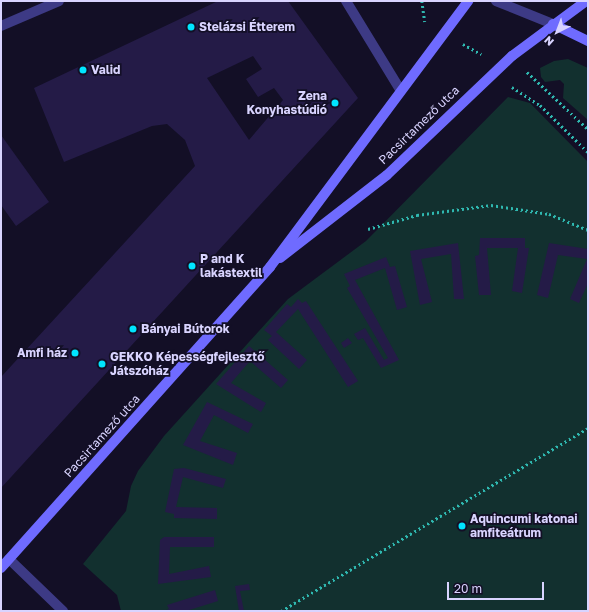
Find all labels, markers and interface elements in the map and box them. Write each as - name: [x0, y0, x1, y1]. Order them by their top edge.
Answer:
- north arrow: [537, 12, 577, 52]
- place label: Stelázsi Étterem: [199, 20, 295, 34]
- marker: Stelázsi Étterem: [186, 22, 196, 32]
- text: N: [541, 34, 556, 49]
- place label: Valid: [91, 63, 120, 77]
- marker: Valid: [78, 65, 88, 75]
- street label: Pacsirtamező utca: [376, 83, 462, 167]
- place label: Zena Konyhastúdió: [246, 89, 327, 117]
- marker: Zena Konyhastúdió: [330, 98, 340, 108]
- place label: P and K lakástextil: [200, 252, 262, 280]
- marker: P and K lakástextil: [187, 261, 197, 271]
- place label: Bányai Bútorok: [141, 322, 230, 336]
- marker: Bányai Bútorok: [128, 324, 138, 334]
- place label: Amfi ház: [17, 346, 67, 360]
- marker: Amfi ház: [70, 348, 80, 358]
- place label: GEKKO Képességfejlesztő Játszóház: [110, 350, 264, 378]
- marker: GEKKO Képességfejlesztő Játszóház: [97, 359, 107, 369]
- street label: Pacsirtamező utca: [61, 392, 143, 480]
- place label: Aquincumi katonai amfiteátrum: [470, 512, 578, 540]
- marker: Aquincumi katonai amfiteátrum: [457, 521, 467, 531]
- scale bar: [449, 574, 546, 600]
- text: 20 m: [454, 581, 482, 596]

